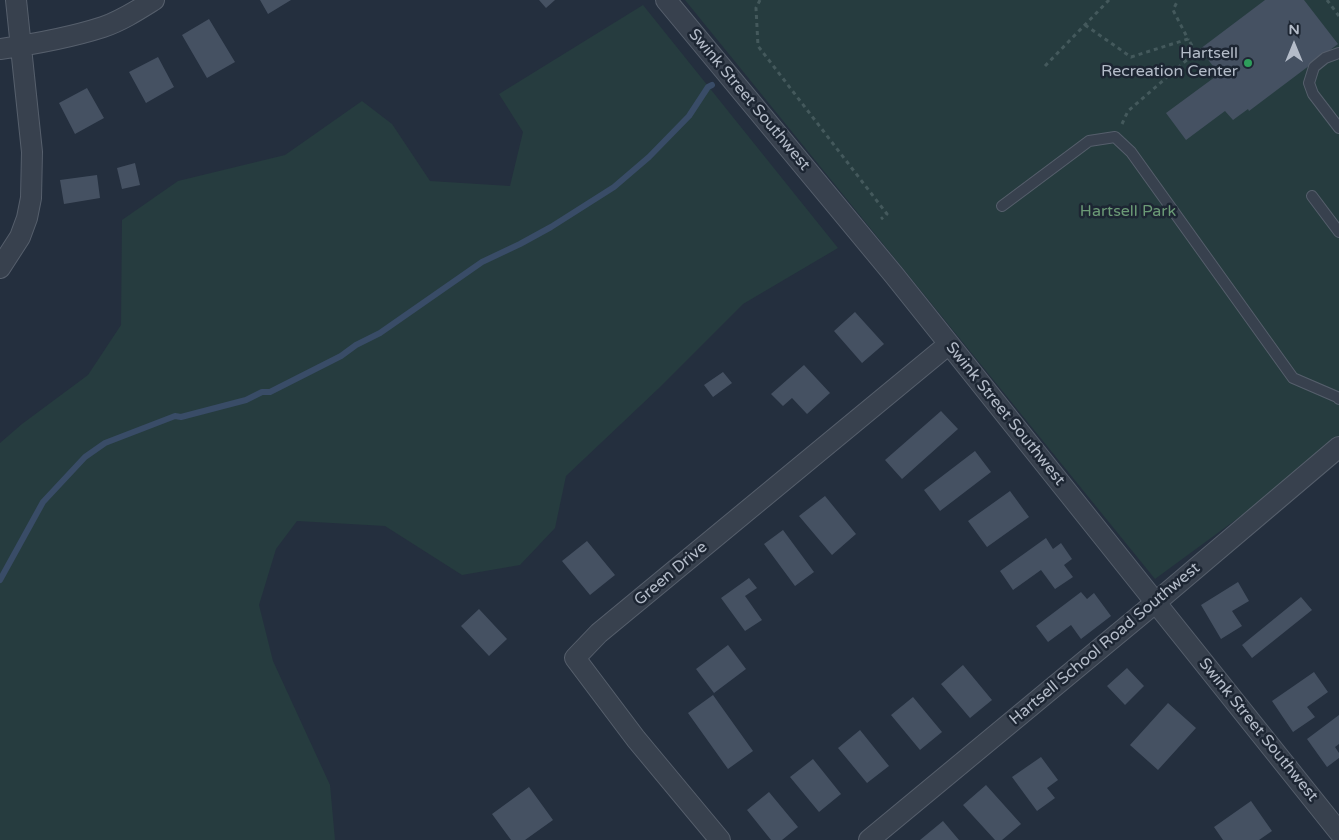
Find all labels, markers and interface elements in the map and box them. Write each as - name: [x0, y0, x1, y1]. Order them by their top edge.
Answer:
- north arrow: [1269, 20, 1319, 70]
- text: N: [1288, 21, 1300, 38]
- street label: Swink Street Southwest: [684, 25, 814, 175]
- place label: Hartsell Recreation Center: [1101, 44, 1238, 82]
- marker: Hartsell Recreation Center: [1242, 57, 1254, 69]
- park label: Hartsell Park: [1080, 202, 1176, 222]
- street label: Swink Street Southwest: [941, 338, 1069, 490]
- street label: Green Drive: [631, 538, 711, 610]
- street label: Hartsell School Road Southwest: [1006, 559, 1204, 729]
- street label: Swink Street Southwest: [1194, 654, 1322, 806]

